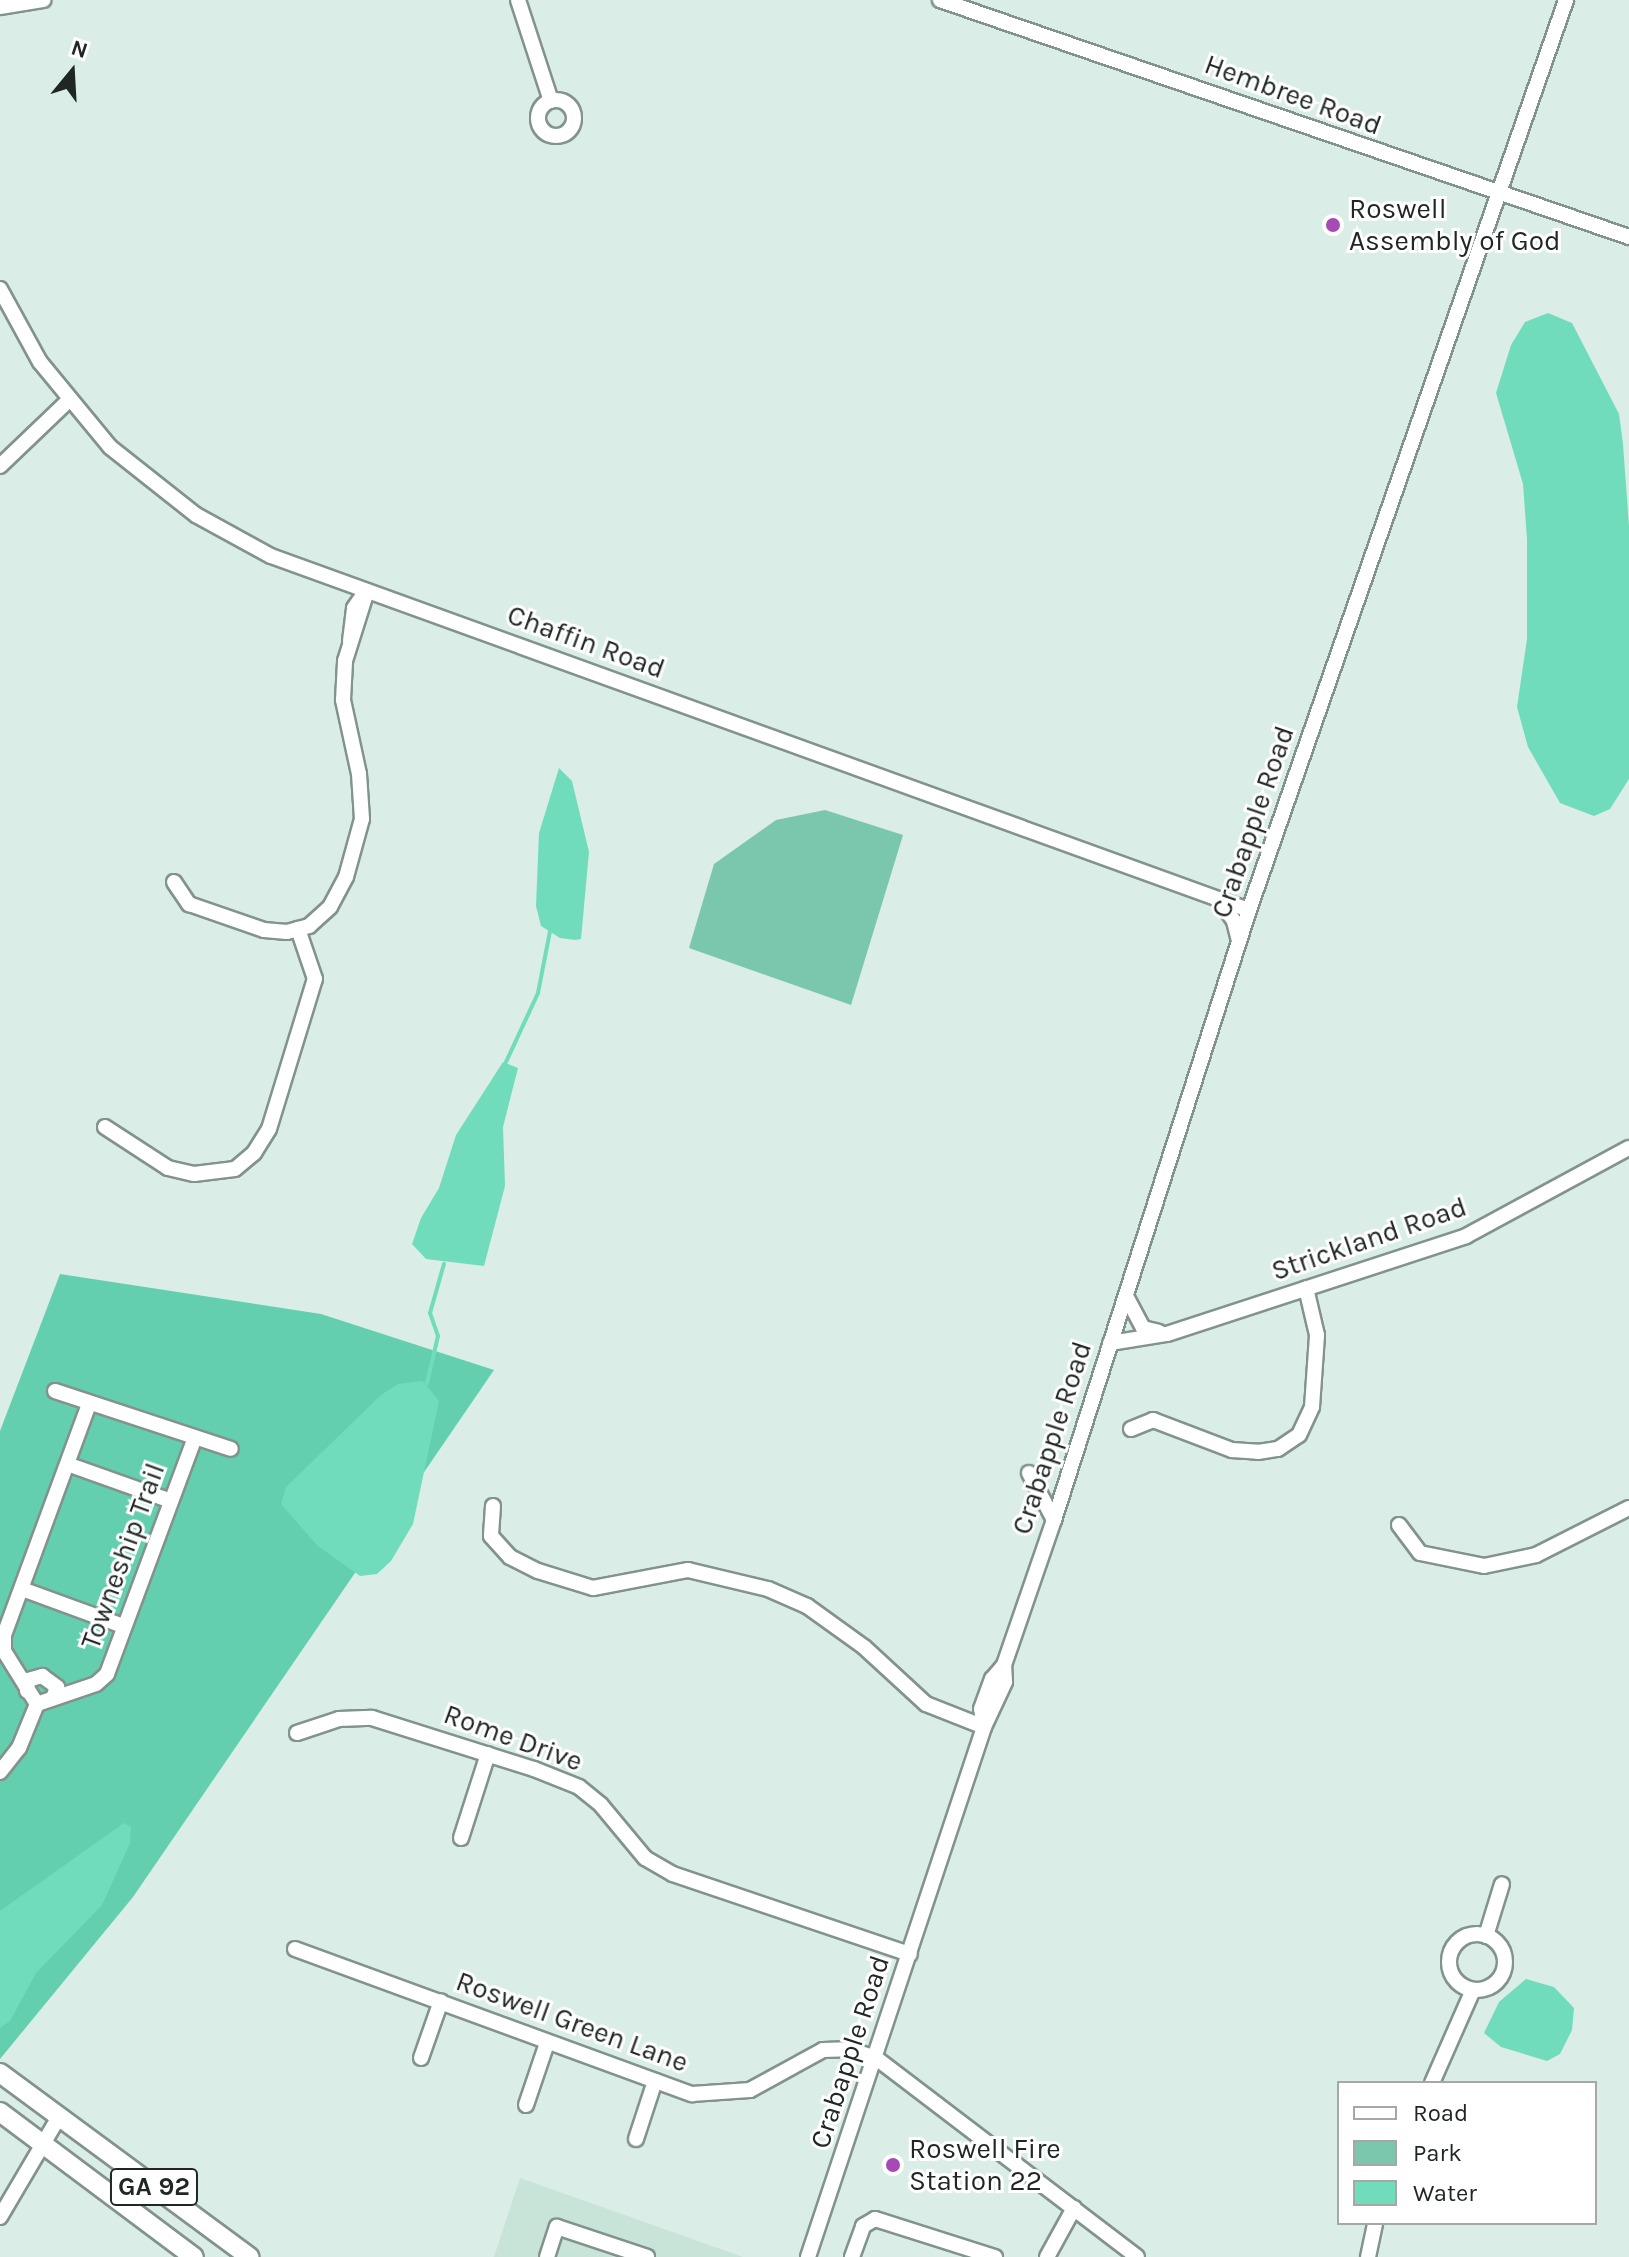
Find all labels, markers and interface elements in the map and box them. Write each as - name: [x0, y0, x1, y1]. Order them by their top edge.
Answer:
- north arrow: [32, 32, 112, 112]
- text: N: [68, 34, 91, 64]
- street label: Hembree Road: [1200, 47, 1386, 143]
- place label: Roswell Assembly of God: [1349, 192, 1561, 258]
- marker: Roswell Assembly of God: [1324, 216, 1342, 234]
- street label: Chaffin Road: [503, 598, 669, 686]
- street label: Crabapple Road: [1204, 722, 1302, 922]
- street label: Strickland Road: [1267, 1190, 1471, 1288]
- street label: Crabapple Road: [1005, 1337, 1099, 1539]
- street label: Towneship Trail: [74, 1458, 172, 1654]
- street label: Rome Drive: [439, 1697, 587, 1779]
- street label: Crabapple Road: [803, 1951, 897, 2153]
- street label: Roswell Green Lane: [451, 1964, 693, 2080]
- legend: [1337, 2081, 1597, 2225]
- text: Road: [1413, 2099, 1468, 2127]
- place label: Roswell Fire Station 22: [909, 2132, 1061, 2198]
- text: Park: [1413, 2139, 1462, 2167]
- marker: Roswell Fire Station 22: [884, 2156, 902, 2174]
- road number: GA 92: [108, 2165, 200, 2209]
- text: Water: [1413, 2179, 1477, 2207]

